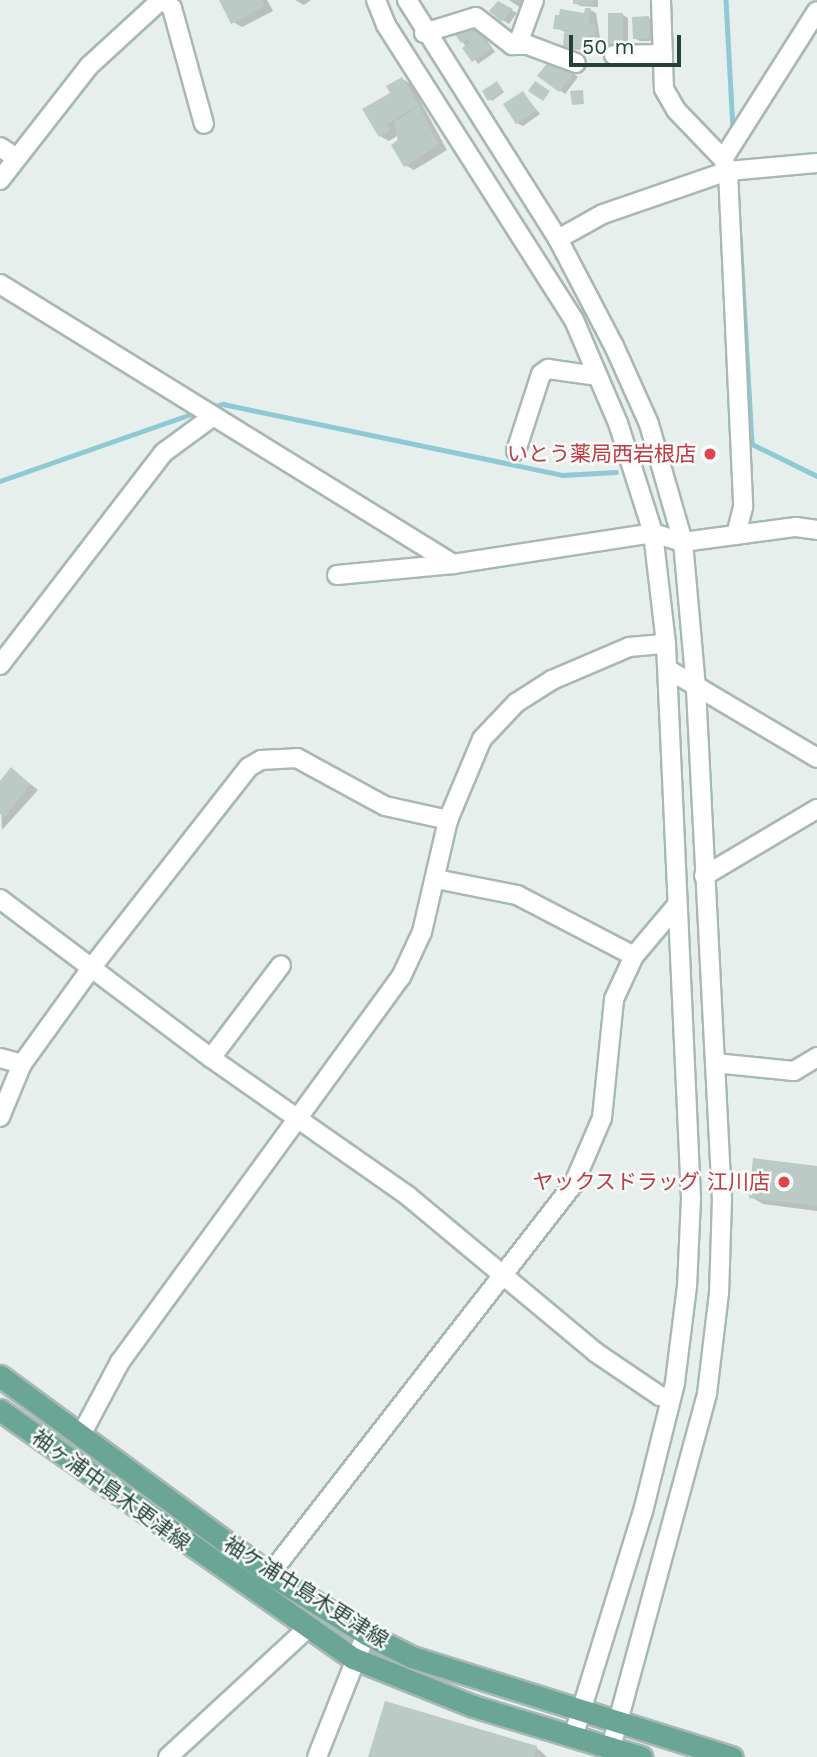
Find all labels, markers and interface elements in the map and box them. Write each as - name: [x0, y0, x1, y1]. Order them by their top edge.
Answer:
- scale bar: [572, 21, 684, 65]
- text: 50 m: [582, 34, 634, 59]
- place label: いとう薬局西岩根店: [507, 441, 696, 467]
- marker: いとう薬局西岩根店: [702, 446, 718, 462]
- place label: ヤックスドラッグ 江川店: [532, 1169, 770, 1195]
- marker: ヤックスドラッグ 江川店: [776, 1174, 792, 1190]
- street label: 袖ヶ浦中島木更津線: [27, 1424, 195, 1556]
- street label: 袖ケ浦中島木更津線: [219, 1531, 393, 1653]

